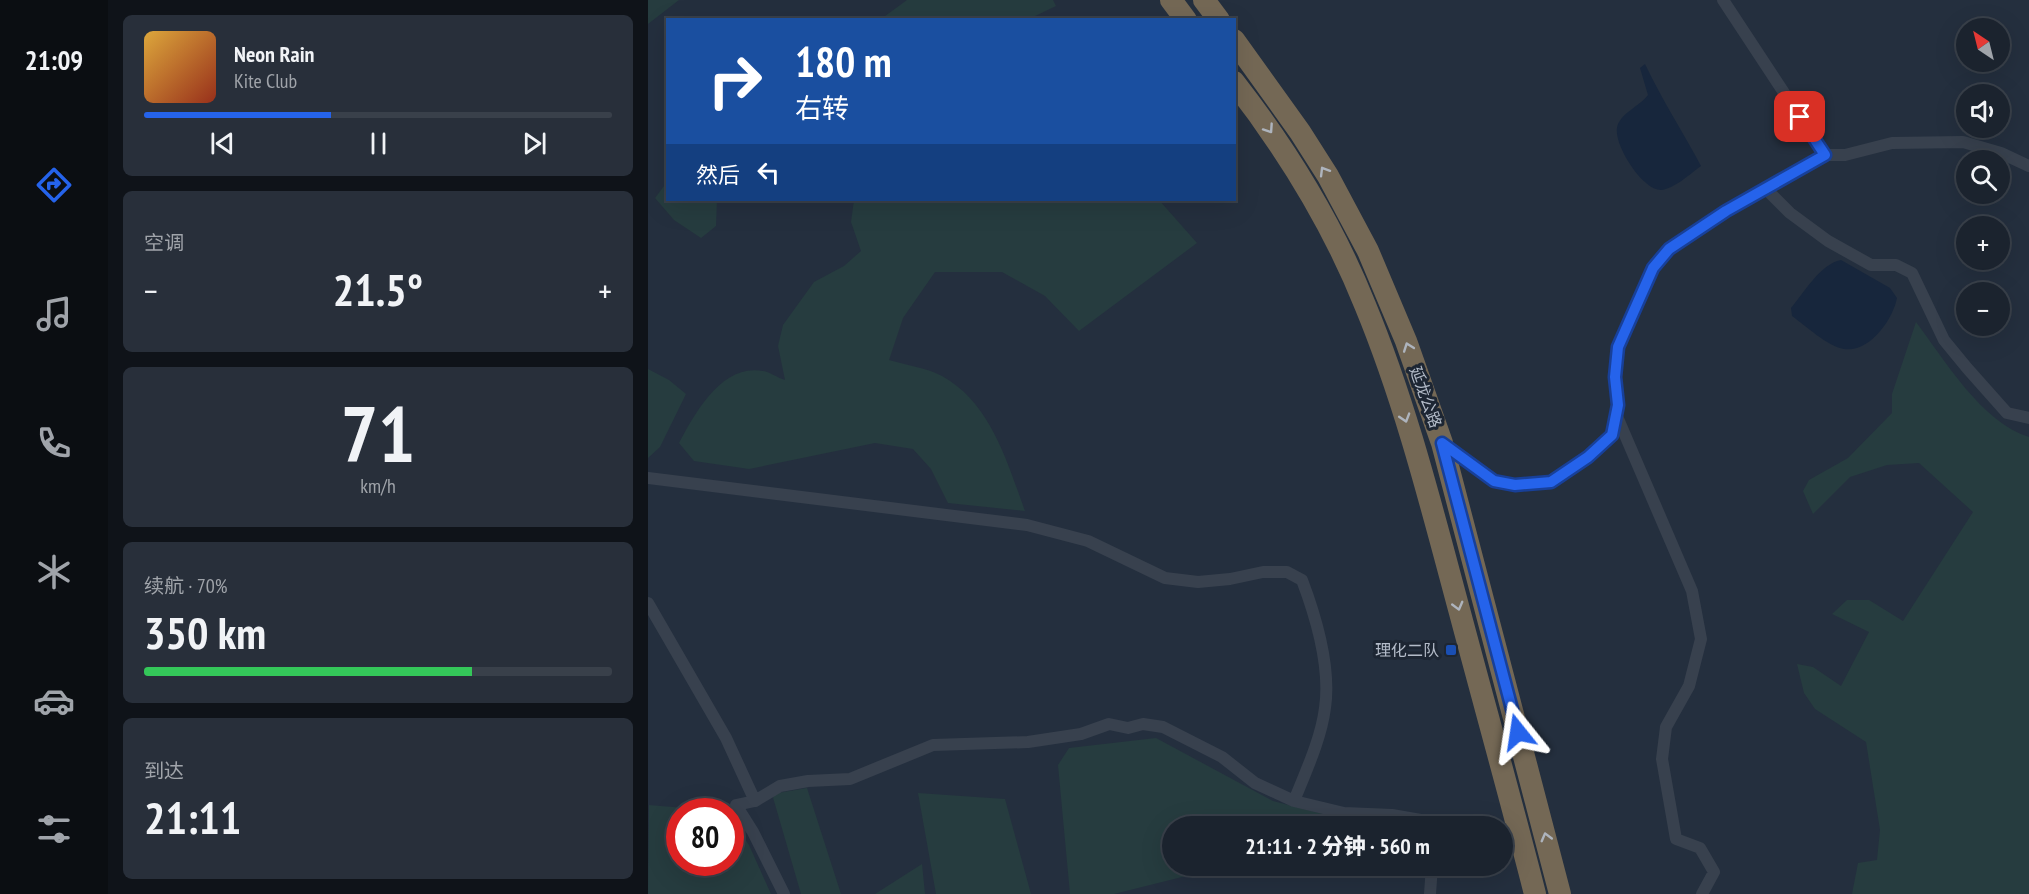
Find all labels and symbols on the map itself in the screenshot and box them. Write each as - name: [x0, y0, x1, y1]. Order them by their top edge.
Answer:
- north arrow: [1956, 18, 2010, 72]
- pin: [1774, 91, 1825, 142]
- one-way arrow: [1262, 123, 1273, 134]
- one-way arrow: [1320, 167, 1332, 177]
- one-way arrow: [1402, 342, 1415, 353]
- street label: 延龙公路: [1406, 364, 1446, 430]
- one-way arrow: [1398, 412, 1410, 423]
- one-way arrow: [1450, 601, 1463, 611]
- place label: 理化二队: [1375, 640, 1439, 660]
- marker: 理化二队: [1444, 643, 1458, 657]
- position arrow: [1486, 700, 1550, 764]
- speed limit sign: 80: [666, 798, 744, 876]
- one-way arrow: [1540, 833, 1553, 843]

